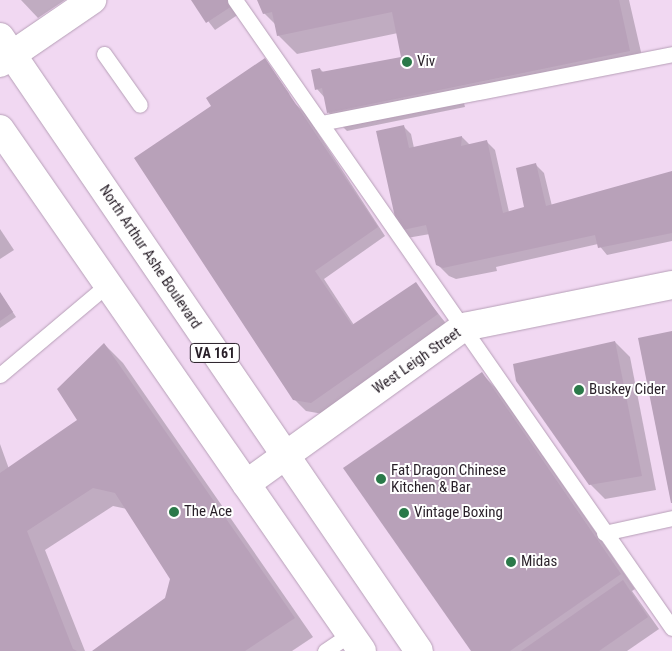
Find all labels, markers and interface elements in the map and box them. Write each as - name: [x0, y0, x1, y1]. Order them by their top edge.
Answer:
- place label: Viv: [417, 53, 435, 71]
- marker: Viv: [401, 56, 413, 68]
- street label: North Arthur Ashe Boulevard: [95, 182, 205, 332]
- street label: West Leigh Street: [369, 324, 465, 398]
- road number: VA 161: [189, 342, 241, 364]
- place label: Buskey Cider: [589, 381, 666, 399]
- marker: Buskey Cider: [573, 384, 585, 396]
- place label: Fat Dragon Chinese Kitchen & Bar: [391, 461, 506, 496]
- marker: Fat Dragon Chinese Kitchen & Bar: [375, 473, 387, 485]
- place label: The Ace: [184, 503, 232, 521]
- place label: Vintage Boxing: [414, 504, 503, 522]
- marker: The Ace: [168, 506, 180, 518]
- marker: Vintage Boxing: [398, 507, 410, 519]
- place label: Midas: [521, 553, 557, 571]
- marker: Midas: [505, 556, 517, 568]

